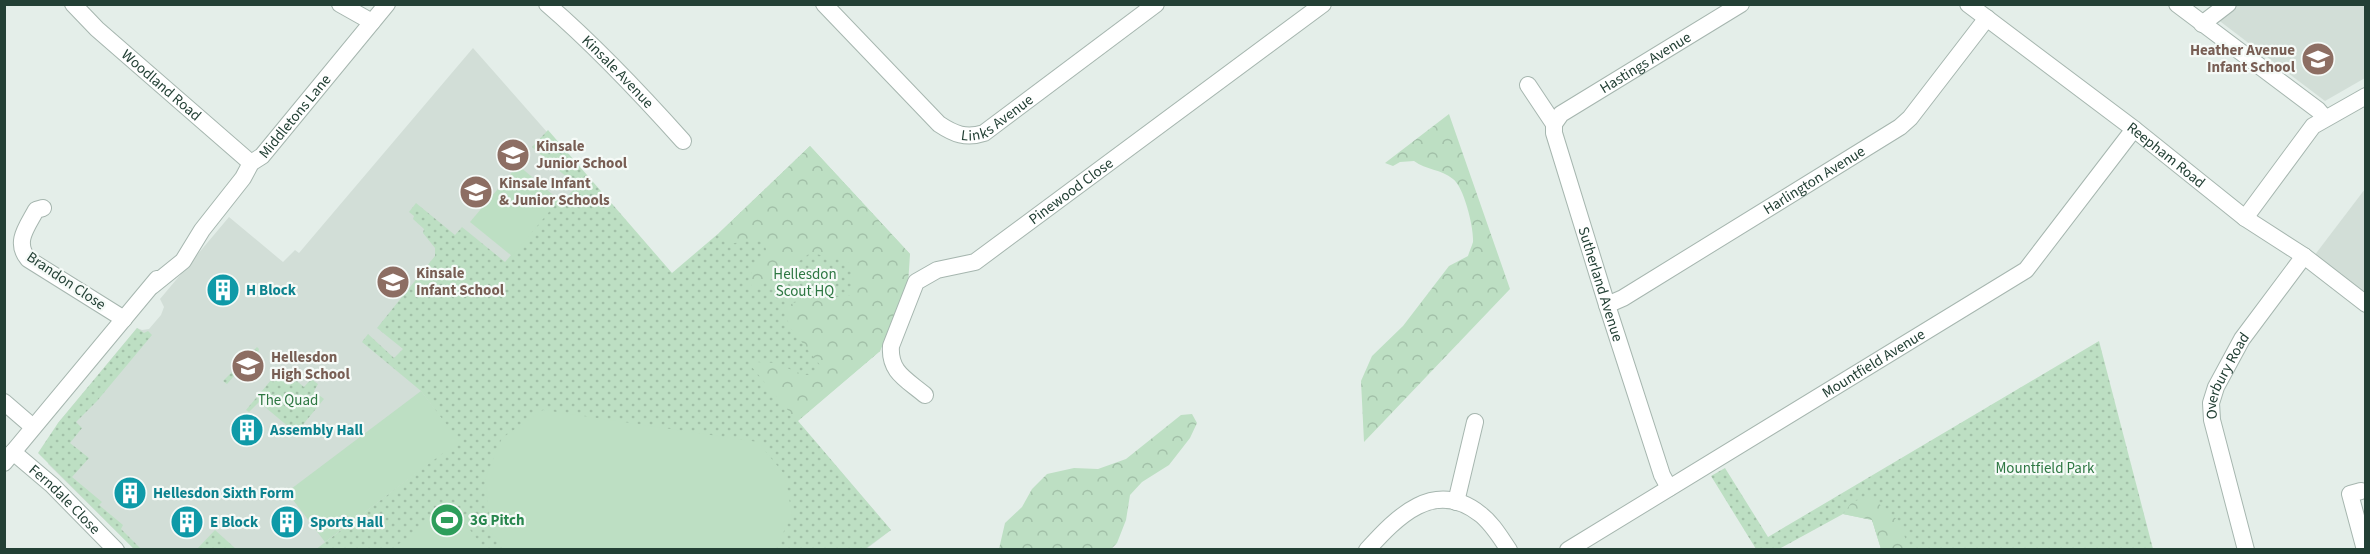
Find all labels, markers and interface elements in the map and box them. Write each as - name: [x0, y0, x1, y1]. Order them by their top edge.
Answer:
- street label: Hastings Avenue: [1596, 27, 1695, 98]
- street label: Kinsale Avenue: [577, 30, 659, 113]
- place label: Heather Avenue Infant School: [2190, 40, 2296, 78]
- school or university icon: Heather Avenue Infant School: [2300, 41, 2336, 77]
- street label: Woodland Road: [117, 44, 206, 126]
- street label: Middletons Lane: [254, 70, 336, 163]
- street label: Links Avenue: [960, 89, 1038, 146]
- street label: Reepham Road: [2123, 117, 2210, 193]
- place label: Kinsale Junior School: [536, 136, 628, 174]
- school or university icon: Kinsale Junior School: [495, 137, 531, 173]
- street label: Harlington Avenue: [1759, 141, 1869, 220]
- street label: Pinewood Close: [1024, 153, 1117, 229]
- place label: Kinsale Infant & Junior Schools: [499, 173, 610, 211]
- school or university icon: Kinsale Infant & Junior Schools: [458, 174, 494, 210]
- street label: Sutherland Avenue: [1573, 224, 1629, 344]
- street label: Brandon Close: [22, 247, 110, 315]
- place label: Kinsale Infant School: [416, 263, 505, 301]
- school or university icon: Kinsale Infant School: [375, 264, 411, 300]
- park label: Hellesdon Scout HQ: [773, 264, 837, 302]
- building icon: H Block: [205, 272, 241, 308]
- place label: H Block: [246, 280, 297, 301]
- street label: Mountfield Avenue: [1818, 324, 1929, 403]
- street label: Overbury Road: [2200, 328, 2254, 420]
- place label: Hellesdon High School: [271, 347, 350, 385]
- school or university icon: Hellesdon High School: [230, 348, 266, 384]
- park label: The Quad: [258, 390, 318, 411]
- building icon: Assembly Hall: [229, 412, 265, 448]
- place label: Assembly Hall: [269, 420, 364, 441]
- park label: Mountfield Park: [1995, 458, 2095, 479]
- street label: Ferndale Close: [24, 459, 105, 539]
- building icon: Hellesdon Sixth Form: [112, 475, 148, 511]
- place label: Hellesdon Sixth Form: [153, 483, 294, 504]
- sports icon: 3G Pitch: [429, 502, 465, 538]
- building icon: E Block: [169, 504, 205, 540]
- building icon: Sports Hall: [269, 504, 305, 540]
- place label: 3G Pitch: [470, 510, 525, 531]
- place label: E Block: [210, 512, 259, 533]
- place label: Sports Hall: [310, 512, 384, 533]

